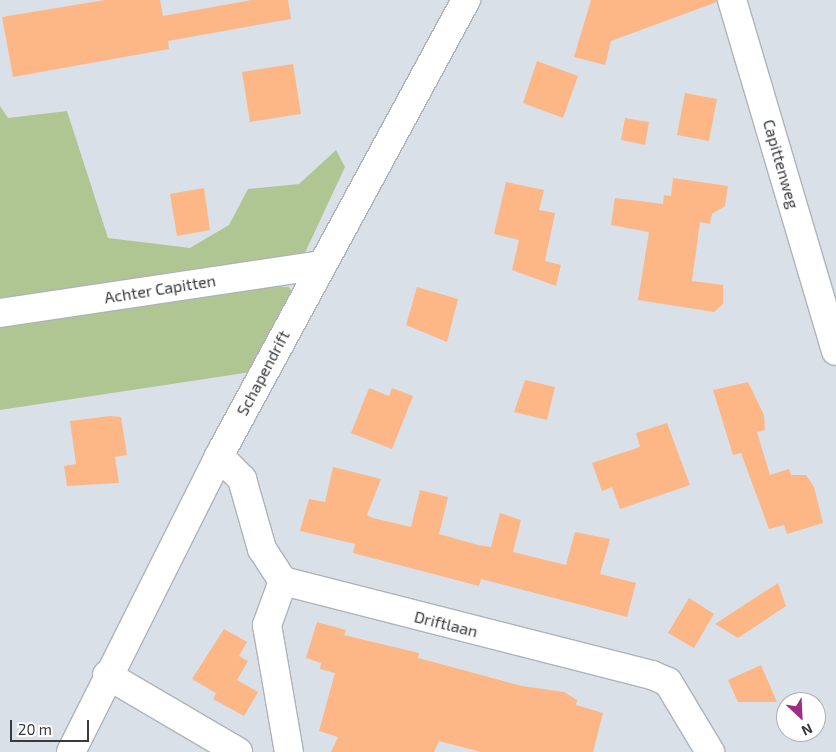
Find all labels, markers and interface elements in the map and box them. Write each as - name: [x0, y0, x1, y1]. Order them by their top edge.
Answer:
- street label: Capittenweg: [759, 117, 803, 211]
- street label: Achter Capitten: [103, 271, 217, 307]
- street label: Schapendrift: [233, 327, 293, 419]
- street label: Driftlaan: [412, 607, 480, 641]
- north arrow: [776, 692, 826, 742]
- scale bar: [12, 710, 91, 742]
- text: 20 m: [18, 720, 52, 738]
- text: N: [799, 720, 815, 740]

